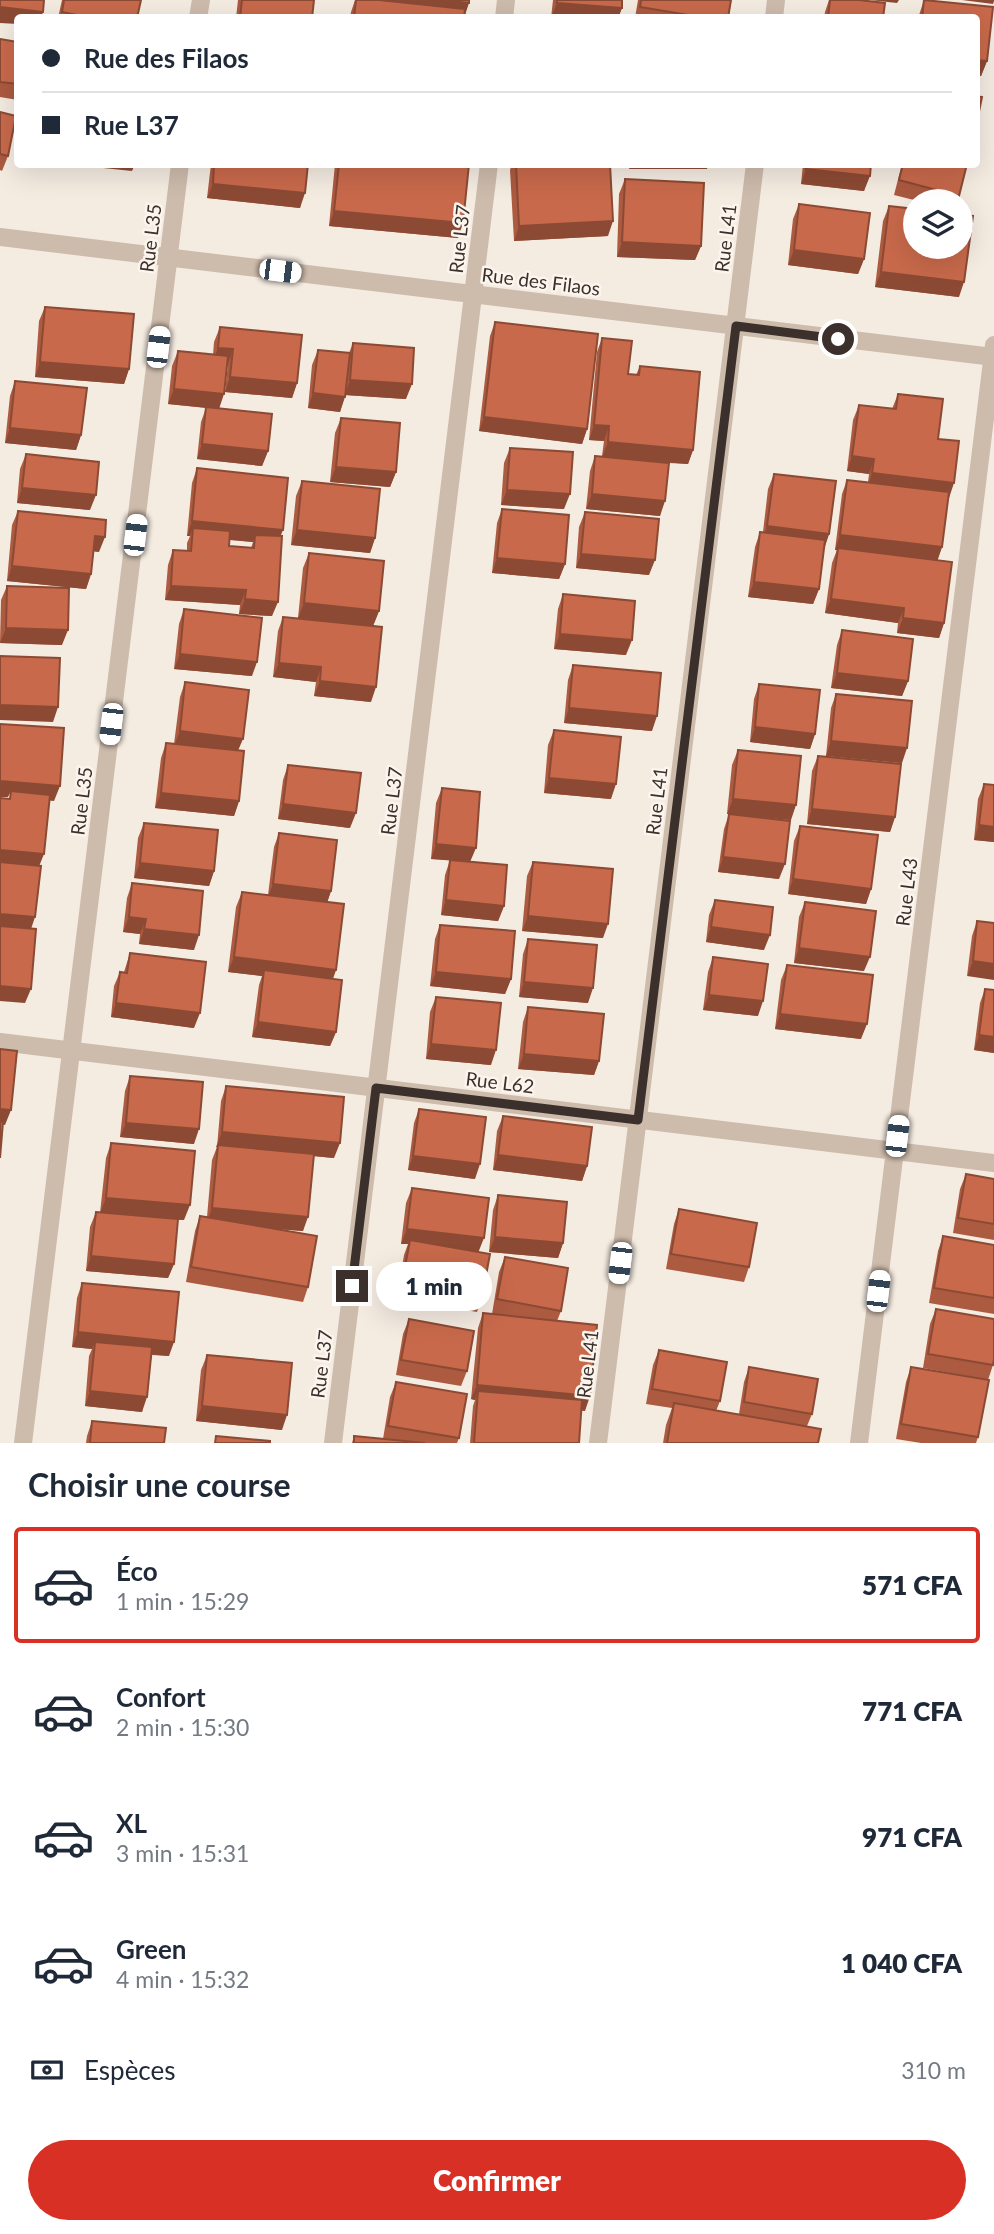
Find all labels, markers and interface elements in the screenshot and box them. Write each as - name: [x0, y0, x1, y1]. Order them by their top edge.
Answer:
- text: Rue des Filaos: [84, 42, 249, 74]
- text: Rue L37: [84, 109, 179, 141]
- map controls: [903, 189, 973, 259]
- button: layers: [903, 189, 973, 259]
- street label: Rue L35: [134, 202, 166, 274]
- street label: Rue L41: [709, 202, 741, 274]
- street label: Rue L37: [444, 204, 474, 274]
- car: [258, 258, 303, 284]
- street label: Rue des Filaos: [481, 262, 601, 300]
- route start: [822, 323, 854, 355]
- car: [146, 325, 171, 369]
- car: [123, 513, 148, 557]
- car: [99, 702, 124, 746]
- street label: Rue L35: [65, 765, 97, 837]
- street label: Rue L37: [375, 765, 407, 837]
- street label: Rue L41: [640, 765, 672, 837]
- street label: Rue L43: [890, 856, 922, 928]
- street label: Rue L62: [464, 1066, 536, 1098]
- car: [885, 1114, 910, 1158]
- car: [608, 1241, 633, 1285]
- callout: 1 min: [376, 1262, 492, 1310]
- car: [866, 1269, 891, 1313]
- route end: [336, 1270, 368, 1302]
- text: 1 min: [405, 1272, 463, 1300]
- street label: Rue L37: [305, 1328, 337, 1400]
- street label: Rue L41: [571, 1328, 603, 1400]
- text: Choisir une course: [28, 1465, 291, 1504]
- icon: car: [32, 1554, 95, 1617]
- text: Éco: [116, 1555, 158, 1587]
- text: 571 CFA: [862, 1569, 962, 1601]
- text: 1 min · 15:29: [116, 1587, 249, 1615]
- icon: car: [32, 1680, 95, 1743]
- text: Confort: [116, 1681, 206, 1713]
- text: 771 CFA: [862, 1695, 962, 1727]
- text: 2 min · 15:30: [116, 1713, 249, 1741]
- icon: car: [32, 1806, 95, 1869]
- text: XL: [116, 1807, 147, 1839]
- text: 971 CFA: [862, 1821, 962, 1853]
- text: 3 min · 15:31: [116, 1839, 249, 1867]
- icon: car: [32, 1932, 95, 1995]
- text: Green: [116, 1933, 186, 1965]
- text: 1 040 CFA: [841, 1947, 962, 1979]
- text: 4 min · 15:32: [116, 1965, 249, 1993]
- icon: cash: [28, 2051, 66, 2089]
- text: Espèces: [84, 2054, 176, 2086]
- text: 310 m: [901, 2056, 966, 2084]
- button: Confirmer: [28, 2140, 966, 2220]

